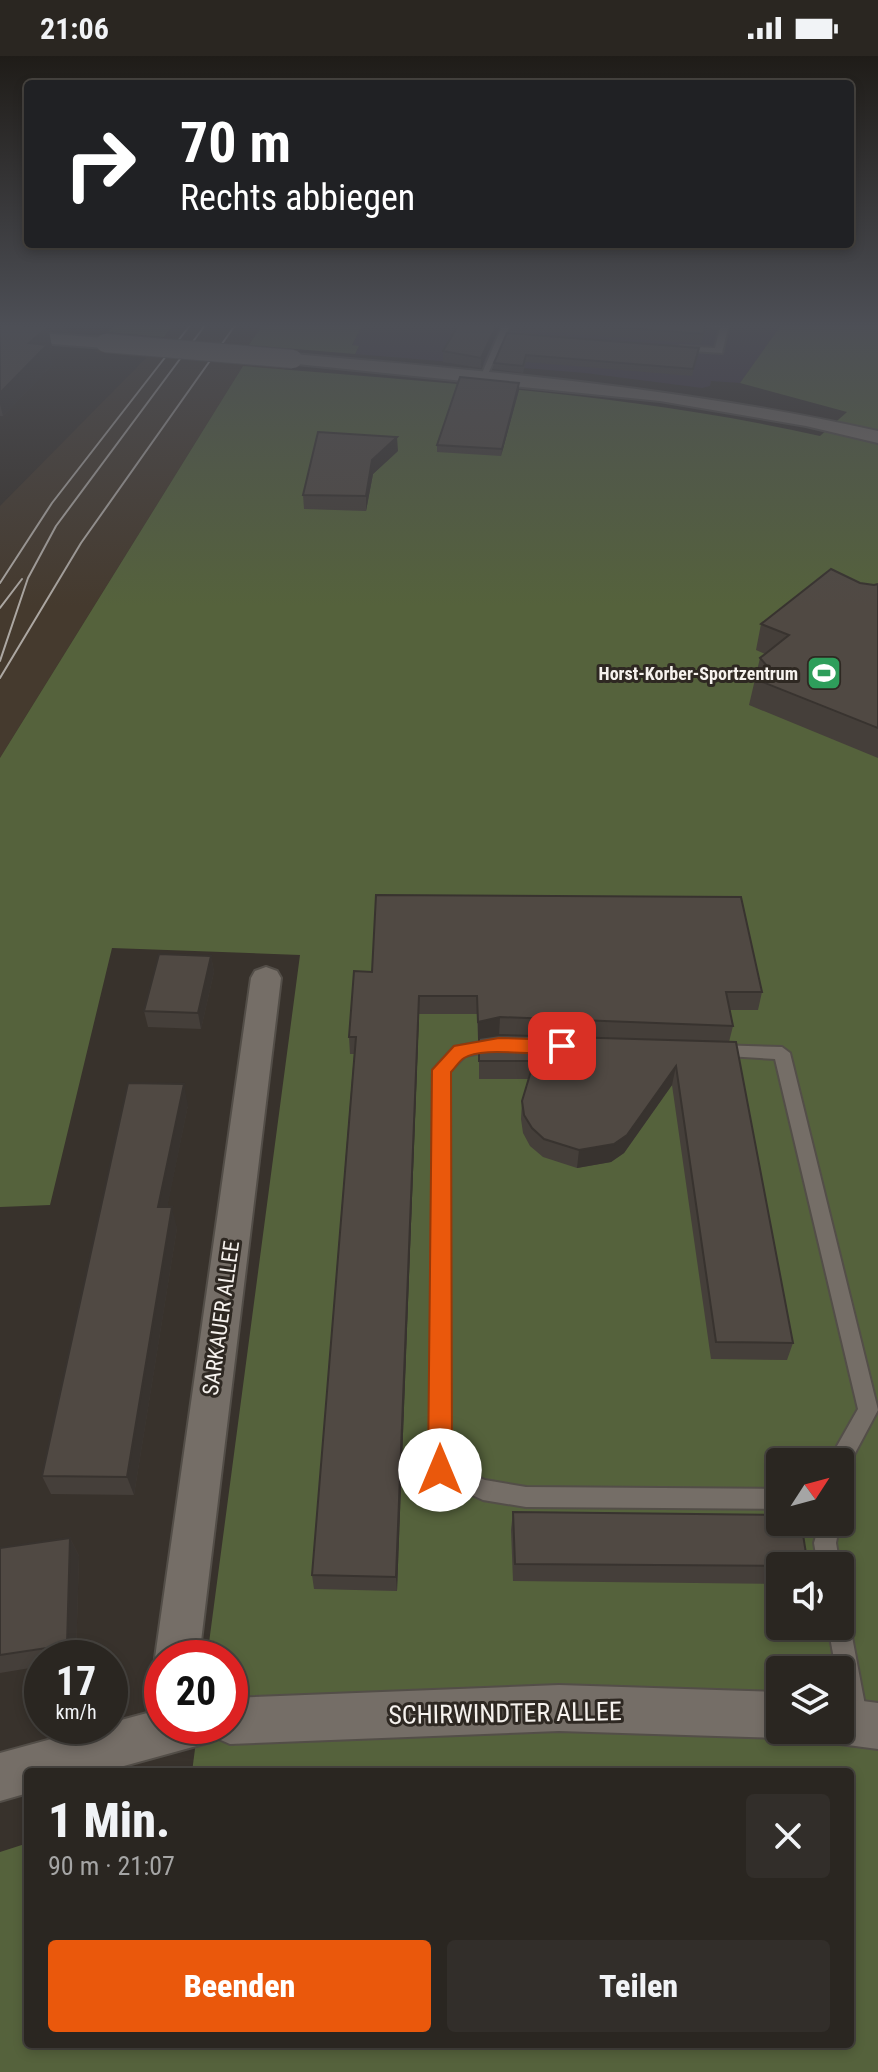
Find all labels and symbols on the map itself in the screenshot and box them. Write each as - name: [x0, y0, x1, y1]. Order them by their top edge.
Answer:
- sports icon: Horst-Korber-Sportzentrum: [805, 654, 843, 692]
- place label: Horst-Korber-Sportzentrum: [599, 663, 798, 684]
- pin: [528, 1012, 596, 1080]
- street label: SARKAUER ALLEE: [198, 1239, 244, 1397]
- position arrow: [398, 1428, 482, 1512]
- north arrow: [766, 1448, 854, 1536]
- speed limit sign: 20: [144, 1640, 248, 1744]
- street label: SCHIRWINDTER ALLEE: [388, 1696, 622, 1730]

